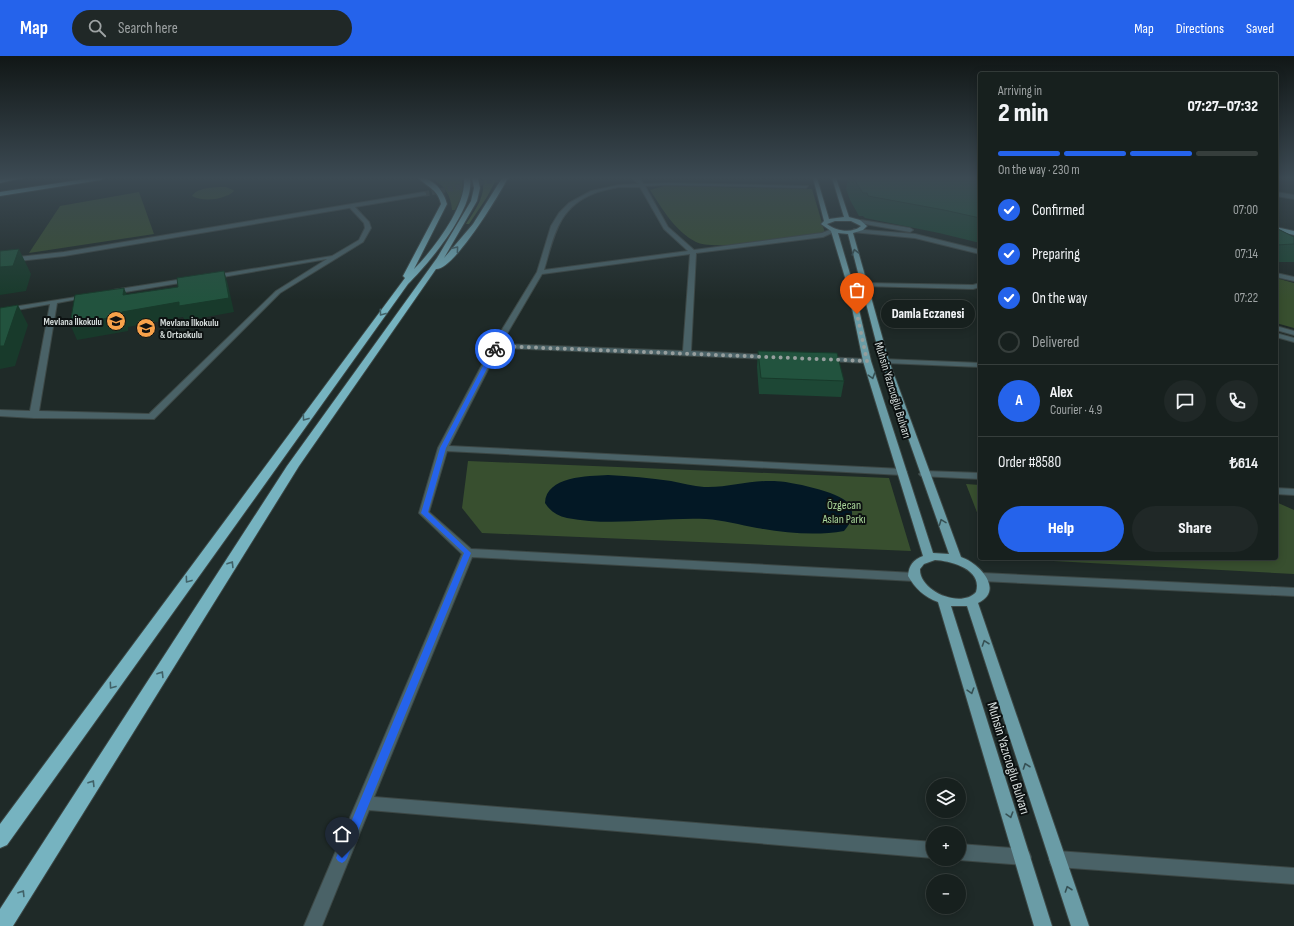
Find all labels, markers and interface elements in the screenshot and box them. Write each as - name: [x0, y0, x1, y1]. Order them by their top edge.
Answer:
- search box: [72, 10, 352, 46]
- text: Map: [20, 17, 48, 40]
- icon: search: [86, 17, 108, 39]
- text: Search here: [118, 19, 178, 38]
- text: Map: [1134, 20, 1154, 37]
- text: Directions: [1176, 20, 1224, 37]
- text: Saved: [1246, 20, 1274, 37]
- text: Arriving in: [998, 83, 1042, 99]
- text: 07:27–07:32: [1188, 97, 1258, 116]
- text: 2 min: [998, 98, 1048, 129]
- text: On the way · 230 m: [998, 162, 1080, 178]
- icon: check: [998, 199, 1020, 221]
- text: Confirmed: [1032, 201, 1085, 220]
- text: 07:00: [1233, 202, 1258, 218]
- icon: check: [998, 243, 1020, 265]
- text: Preparing: [1032, 245, 1080, 264]
- text: 07:14: [1235, 246, 1258, 262]
- one-way arrow: [452, 247, 459, 254]
- one-way arrow: [852, 249, 860, 256]
- pin: [840, 273, 874, 314]
- icon: bag: [846, 279, 868, 301]
- icon: check: [998, 287, 1020, 309]
- text: On the way: [1032, 289, 1087, 308]
- text: 07:22: [1234, 290, 1258, 306]
- callout: Damla Eczanesi: [881, 300, 975, 328]
- text: Damla Eczanesi: [892, 306, 964, 322]
- one-way arrow: [380, 309, 387, 316]
- school or university icon: Mevlana İlkokulu: [105, 310, 127, 332]
- place label: Mevlana İlkokulu: [43, 315, 102, 328]
- place label: Mevlana İlkokulu & Ortaokulu: [160, 316, 219, 341]
- school or university icon: Mevlana İlkokulu & Ortaokulu: [135, 317, 157, 339]
- courier: [475, 329, 515, 369]
- text: Delivered: [1032, 333, 1079, 352]
- icon: bike: [484, 338, 506, 360]
- street label: Muhsin Yazıcıoğlu Bulvarı: [871, 340, 914, 440]
- one-way arrow: [867, 372, 876, 379]
- button: chat: [1164, 380, 1206, 422]
- button: phone: [1216, 380, 1258, 422]
- text: Alex: [1050, 383, 1073, 402]
- text: A: [1015, 391, 1023, 410]
- text: Courier · 4.9: [1050, 402, 1102, 418]
- one-way arrow: [303, 414, 310, 421]
- text: Order #8580: [998, 453, 1061, 472]
- text: ₺614: [1229, 454, 1258, 473]
- park label: Özgecan Aslan Parkı: [821, 498, 866, 527]
- button: Help: [998, 506, 1124, 552]
- button: Share: [1132, 506, 1258, 552]
- one-way arrow: [939, 519, 947, 526]
- one-way arrow: [226, 561, 234, 568]
- one-way arrow: [186, 576, 193, 583]
- one-way arrow: [981, 639, 989, 646]
- one-way arrow: [156, 671, 164, 678]
- one-way arrow: [110, 681, 117, 688]
- one-way arrow: [966, 687, 975, 694]
- street label: Muhsin Yazıcıoğlu Bulvarı: [983, 700, 1034, 816]
- one-way arrow: [1022, 762, 1031, 769]
- map controls: [926, 778, 966, 914]
- button: layers: [926, 778, 966, 818]
- one-way arrow: [87, 780, 94, 787]
- one-way arrow: [1005, 811, 1014, 818]
- pin: [325, 817, 359, 858]
- icon: home: [331, 823, 353, 845]
- button: +: [926, 826, 966, 866]
- button: −: [926, 874, 966, 914]
- one-way arrow: [1064, 886, 1072, 893]
- one-way arrow: [17, 890, 25, 897]

